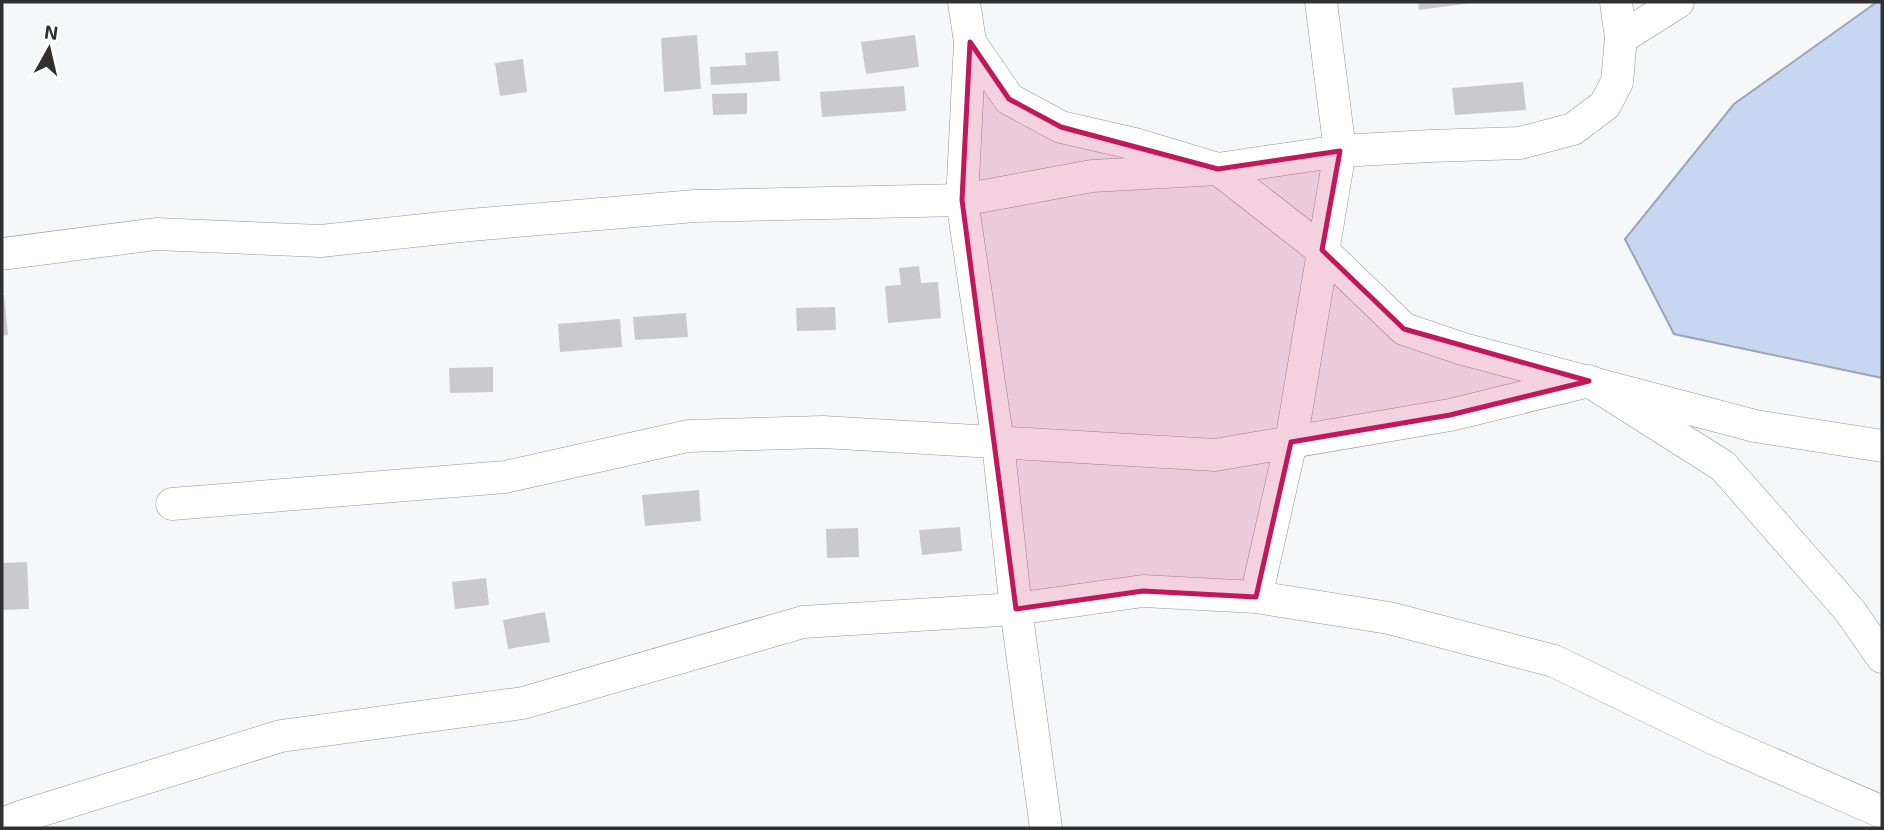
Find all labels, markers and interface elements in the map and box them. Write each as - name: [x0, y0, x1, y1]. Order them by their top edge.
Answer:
- north arrow: [14, 14, 84, 84]
- text: N: [43, 19, 60, 44]

